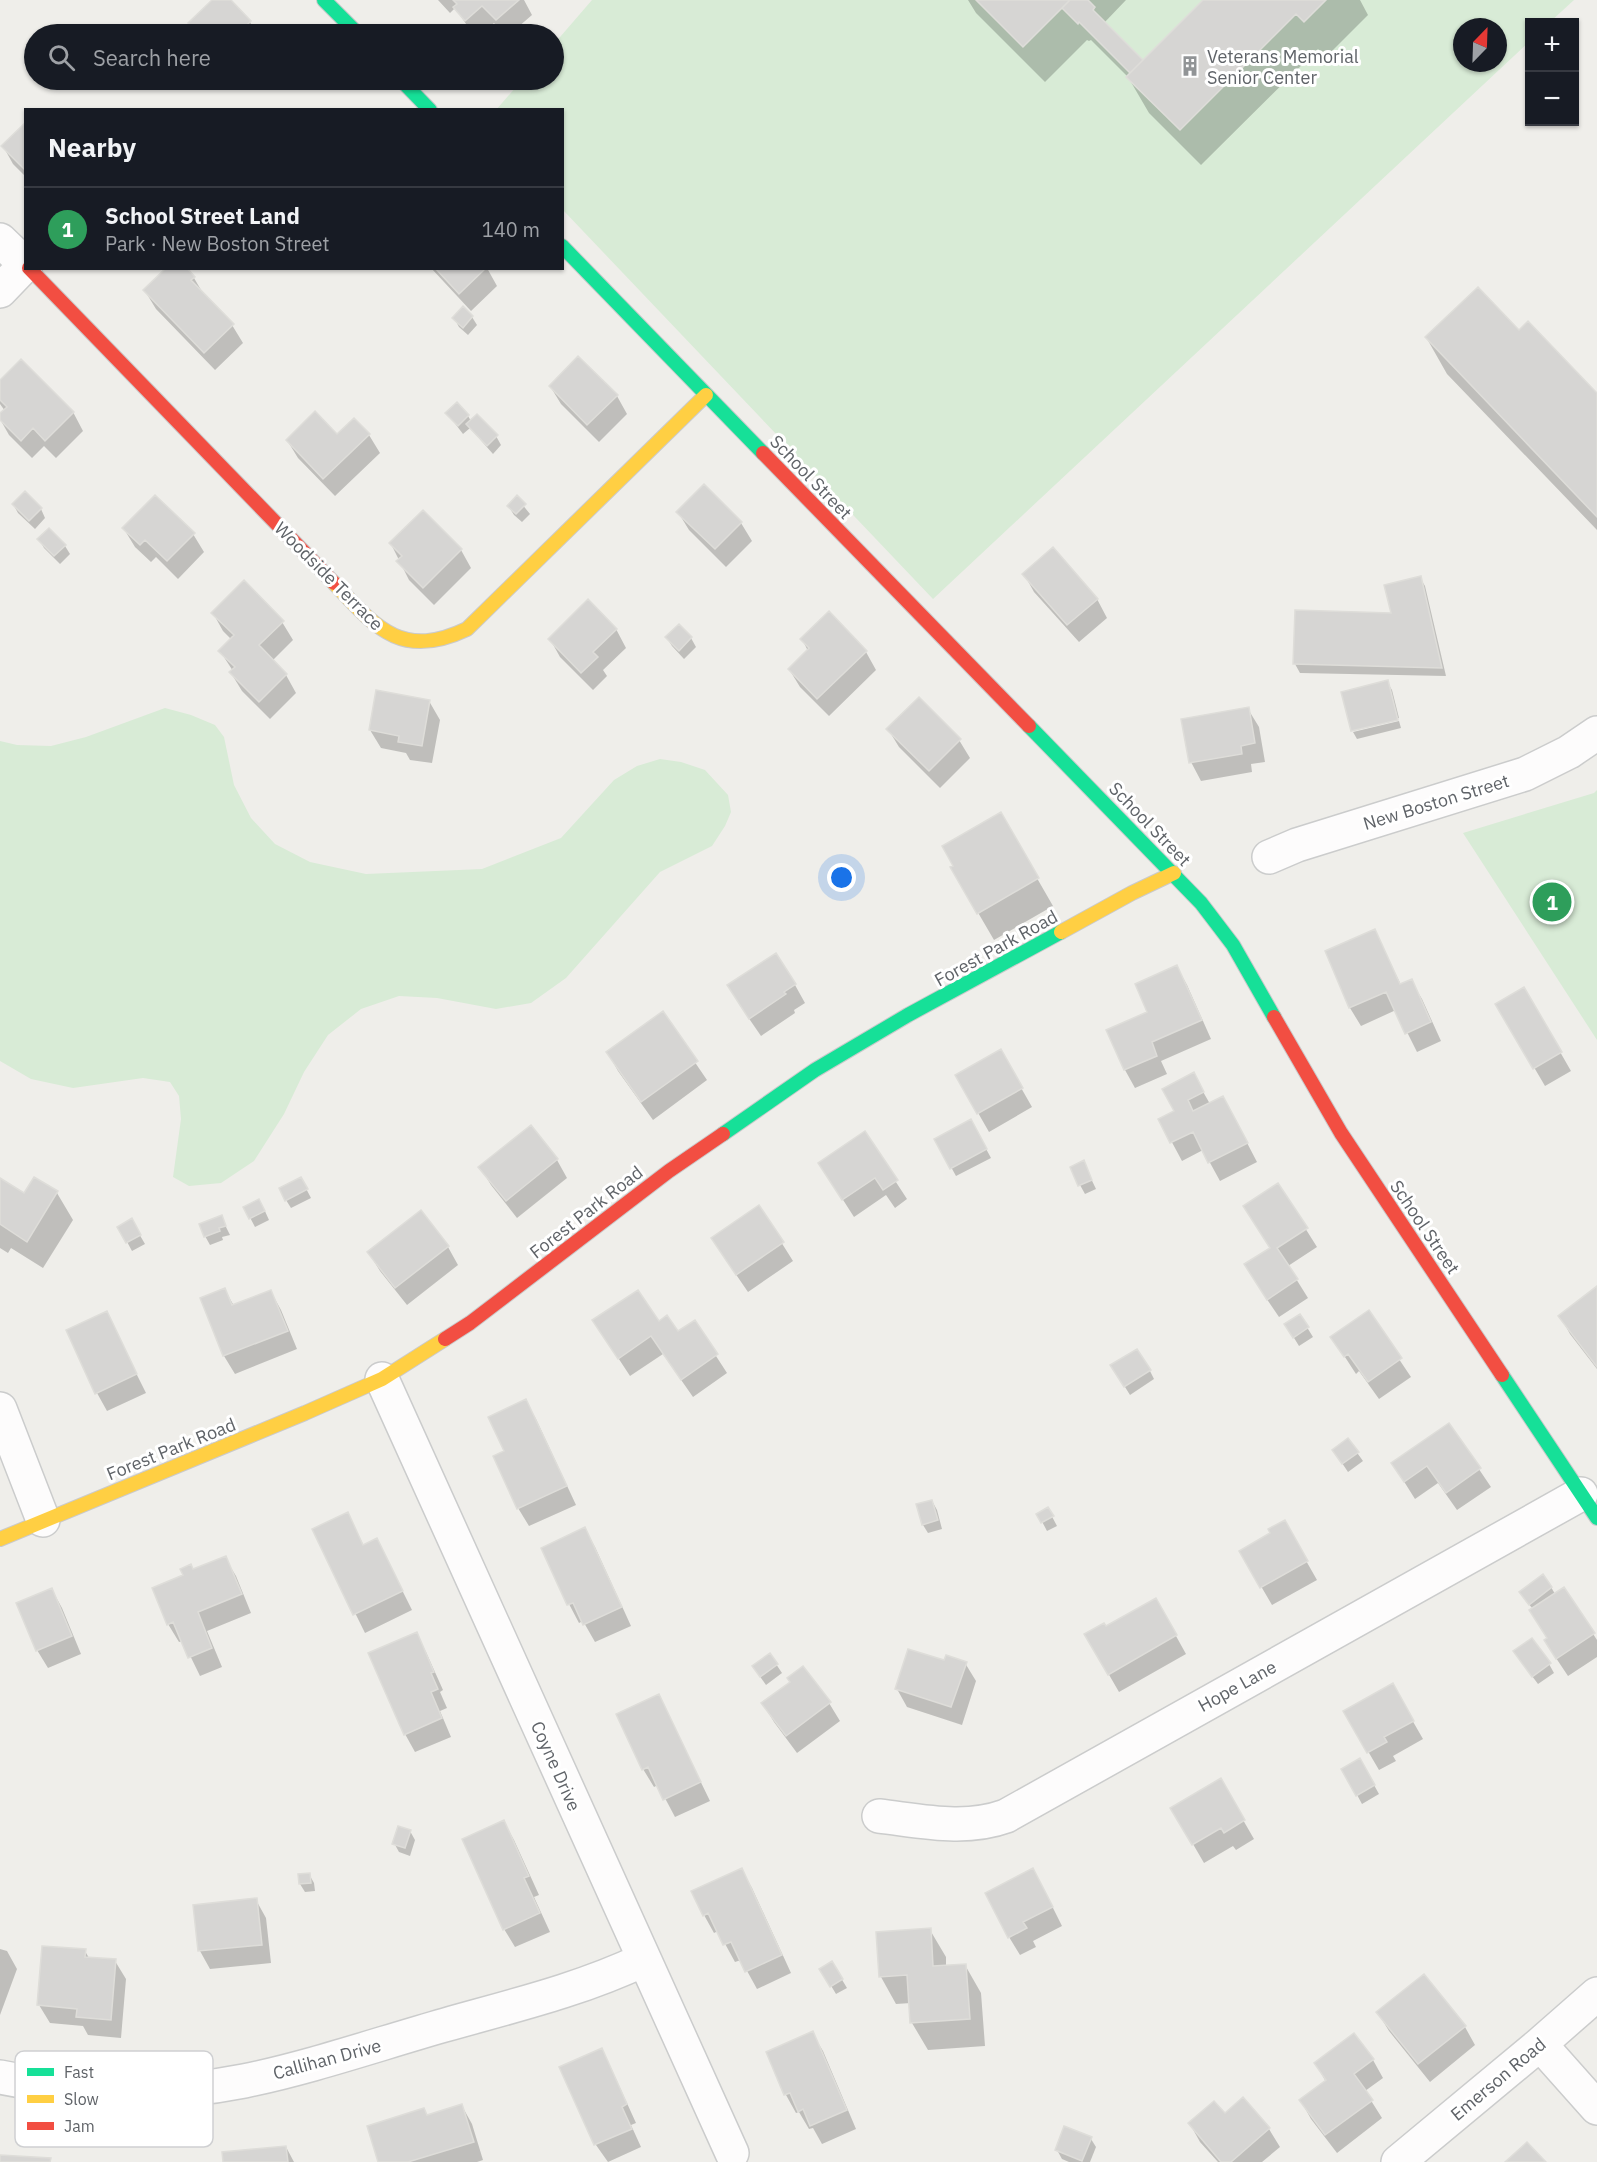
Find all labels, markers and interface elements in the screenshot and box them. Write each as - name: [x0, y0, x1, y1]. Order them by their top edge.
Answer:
- north arrow: [1453, 18, 1507, 72]
- map controls: [1525, 18, 1579, 126]
- button: +: [1525, 18, 1579, 72]
- search box: [24, 24, 564, 90]
- icon: search: [45, 41, 78, 74]
- text: Search here: [93, 43, 211, 72]
- place label: Veterans Memorial Senior Center: [1207, 45, 1359, 89]
- building icon: Veterans Memorial Senior Center: [1178, 54, 1202, 78]
- button: −: [1525, 72, 1579, 126]
- text: Nearby: [48, 130, 136, 164]
- text: School Street Land: [105, 201, 300, 230]
- text: 1: [62, 216, 74, 243]
- text: 140 m: [482, 216, 540, 243]
- text: Park · New Boston Street: [105, 230, 329, 257]
- street label: School Street: [765, 430, 857, 524]
- street label: Woodside Terrace: [270, 517, 388, 635]
- street label: New Boston Street: [1360, 769, 1512, 835]
- street label: School Street: [1104, 777, 1196, 871]
- your location: [827, 863, 856, 892]
- pin: 1: [1532, 880, 1572, 924]
- street label: Forest Park Road: [930, 905, 1062, 991]
- street label: Forest Park Road: [525, 1161, 647, 1263]
- street label: School Street: [1385, 1176, 1465, 1278]
- street label: Forest Park Road: [103, 1413, 239, 1485]
- street label: Hope Lane: [1194, 1655, 1280, 1717]
- street label: Coyne Drive: [526, 1717, 586, 1815]
- street label: Emerson Road: [1446, 2032, 1550, 2126]
- street label: Callihan Drive: [270, 2033, 384, 2084]
- legend: [15, 2051, 213, 2147]
- text: Fast: [64, 2062, 94, 2082]
- text: Slow: [64, 2089, 99, 2109]
- text: Jam: [64, 2116, 95, 2136]

